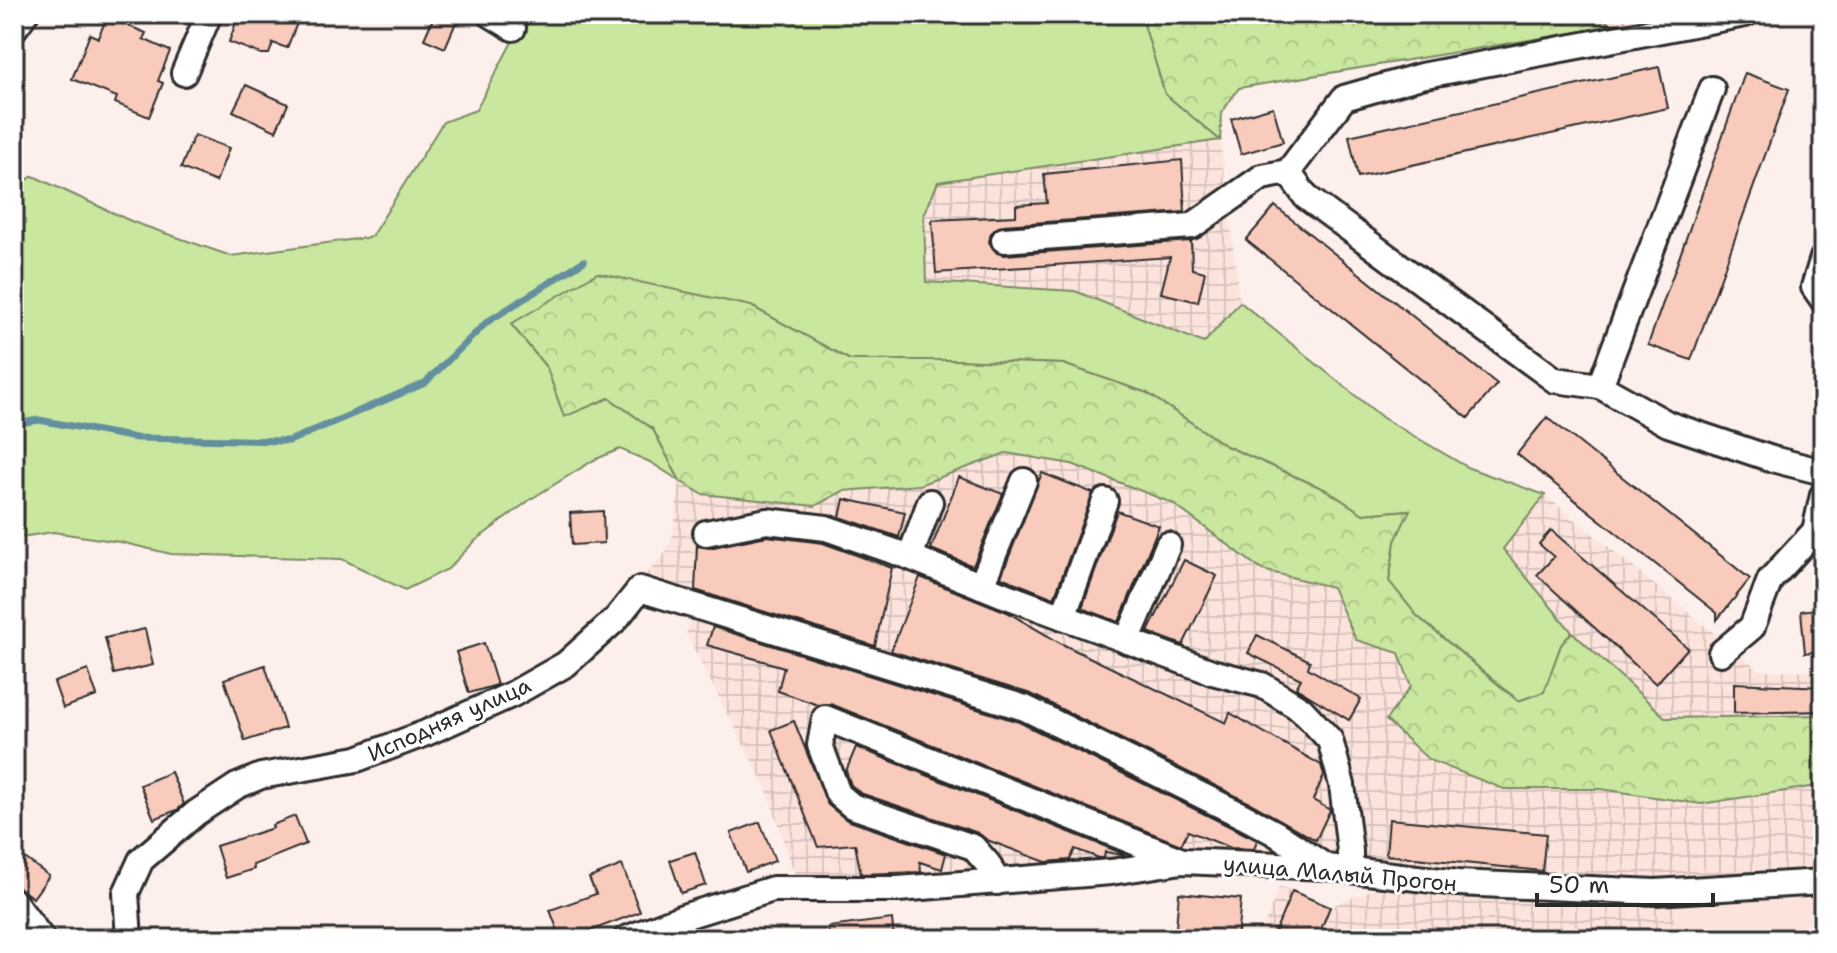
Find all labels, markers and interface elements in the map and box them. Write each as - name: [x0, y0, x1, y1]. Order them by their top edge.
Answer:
- street label: Исподняя улица: [363, 670, 536, 768]
- street label: улица Малый Прогон: [1222, 849, 1458, 898]
- scale bar: [1537, 857, 1713, 907]
- text: 50 m: [1549, 869, 1609, 901]

